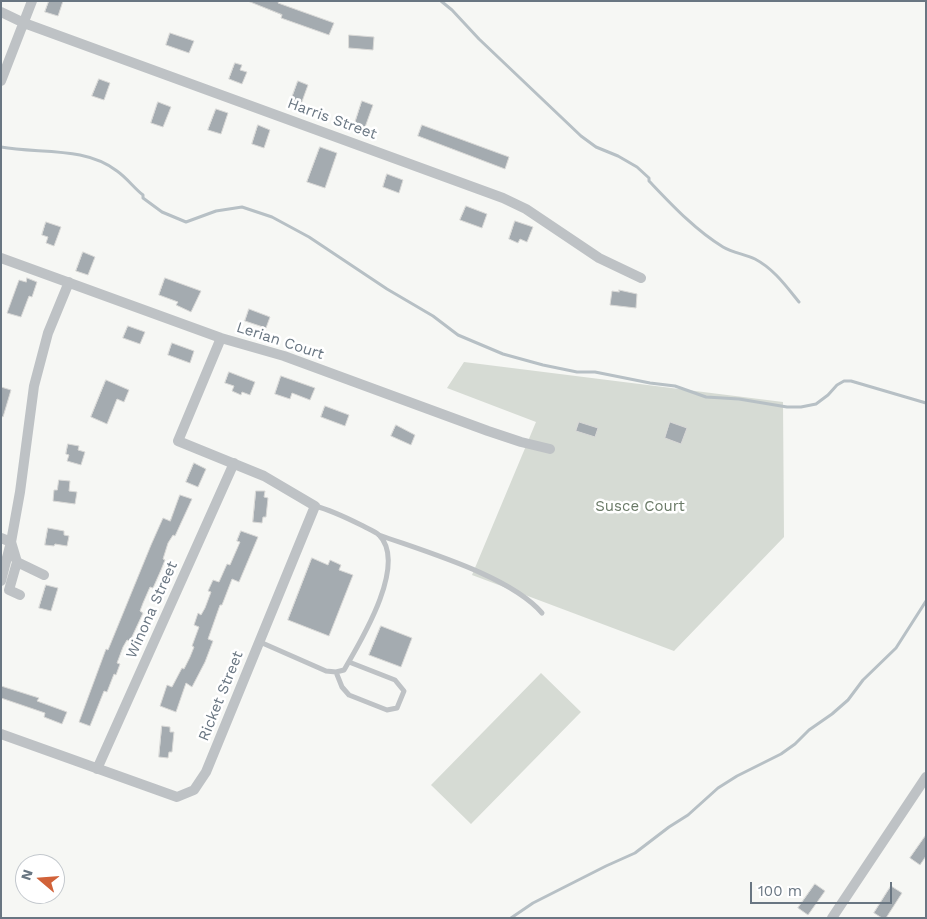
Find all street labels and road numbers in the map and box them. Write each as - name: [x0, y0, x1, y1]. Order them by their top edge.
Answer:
- street label: Harris Street: [285, 95, 379, 143]
- street label: Lerian Court: [234, 318, 326, 364]
- street label: Winona Street: [122, 559, 182, 661]
- street label: Ricket Street: [195, 648, 247, 744]

